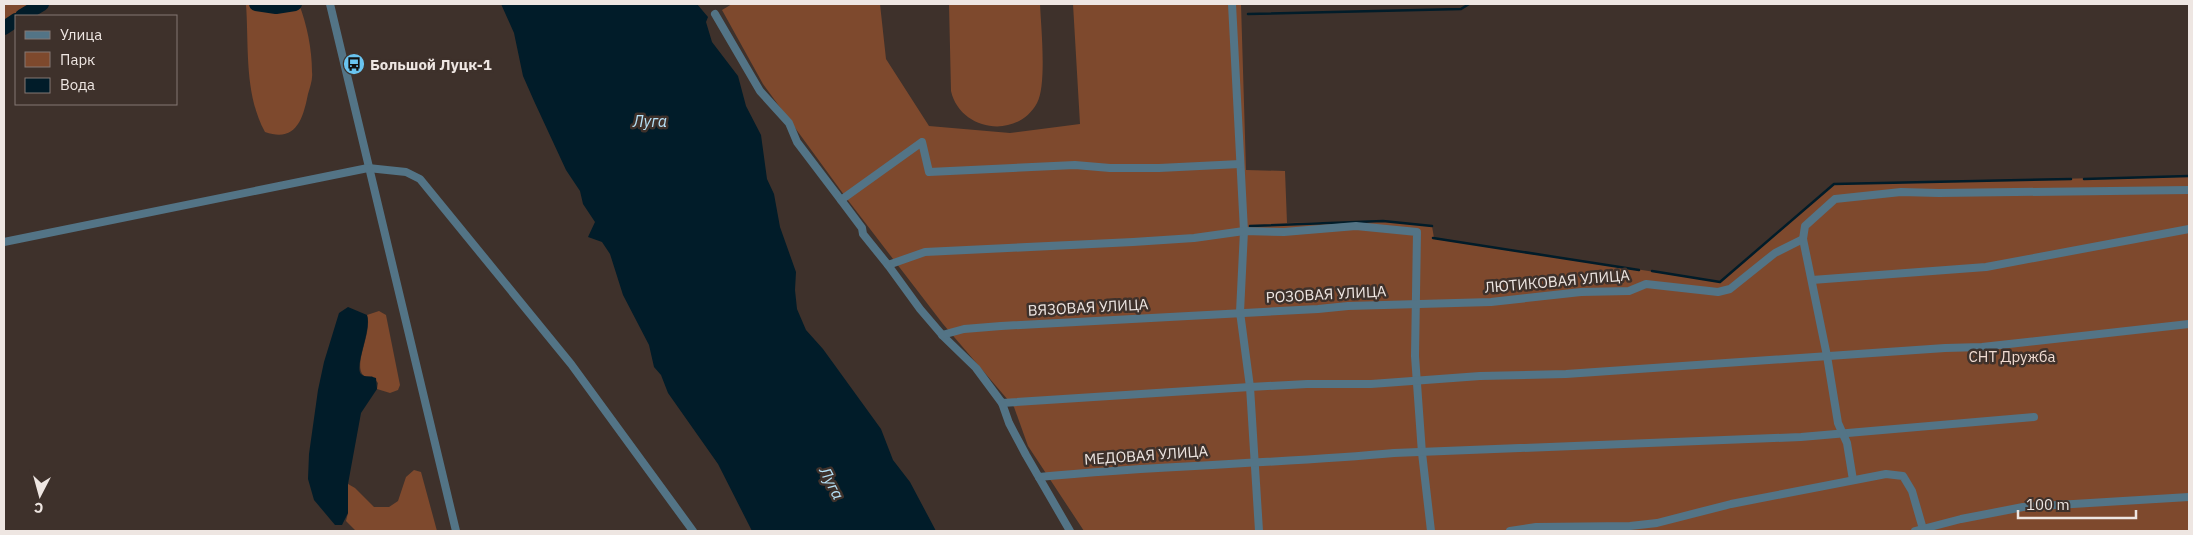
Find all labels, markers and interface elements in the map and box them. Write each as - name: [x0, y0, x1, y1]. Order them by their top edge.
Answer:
- legend: [15, 15, 178, 105]
- text: Улица: [60, 25, 102, 44]
- text: Парк: [60, 50, 95, 69]
- bus stop icon: Большой Луцк-1: [342, 52, 366, 76]
- place label: Большой Луцк-1: [370, 55, 492, 74]
- text: Вода: [60, 75, 95, 94]
- water label: Луга: [632, 111, 667, 131]
- street label: ЛЮТИКОВАЯ УЛИЦА: [1484, 265, 1631, 297]
- street label: РОЗОВАЯ УЛИЦА: [1265, 281, 1387, 307]
- street label: ВЯЗОВАЯ УЛИЦА: [1027, 294, 1149, 320]
- park label: СНТ Дружба: [1968, 347, 2056, 366]
- street label: МЕДОВАЯ УЛИЦА: [1083, 441, 1209, 469]
- water label: Луга: [815, 462, 849, 503]
- north arrow: [15, 470, 65, 520]
- scale bar: [2018, 488, 2136, 520]
- text: 100 m: [2026, 495, 2070, 514]
- text: С: [33, 499, 44, 517]

